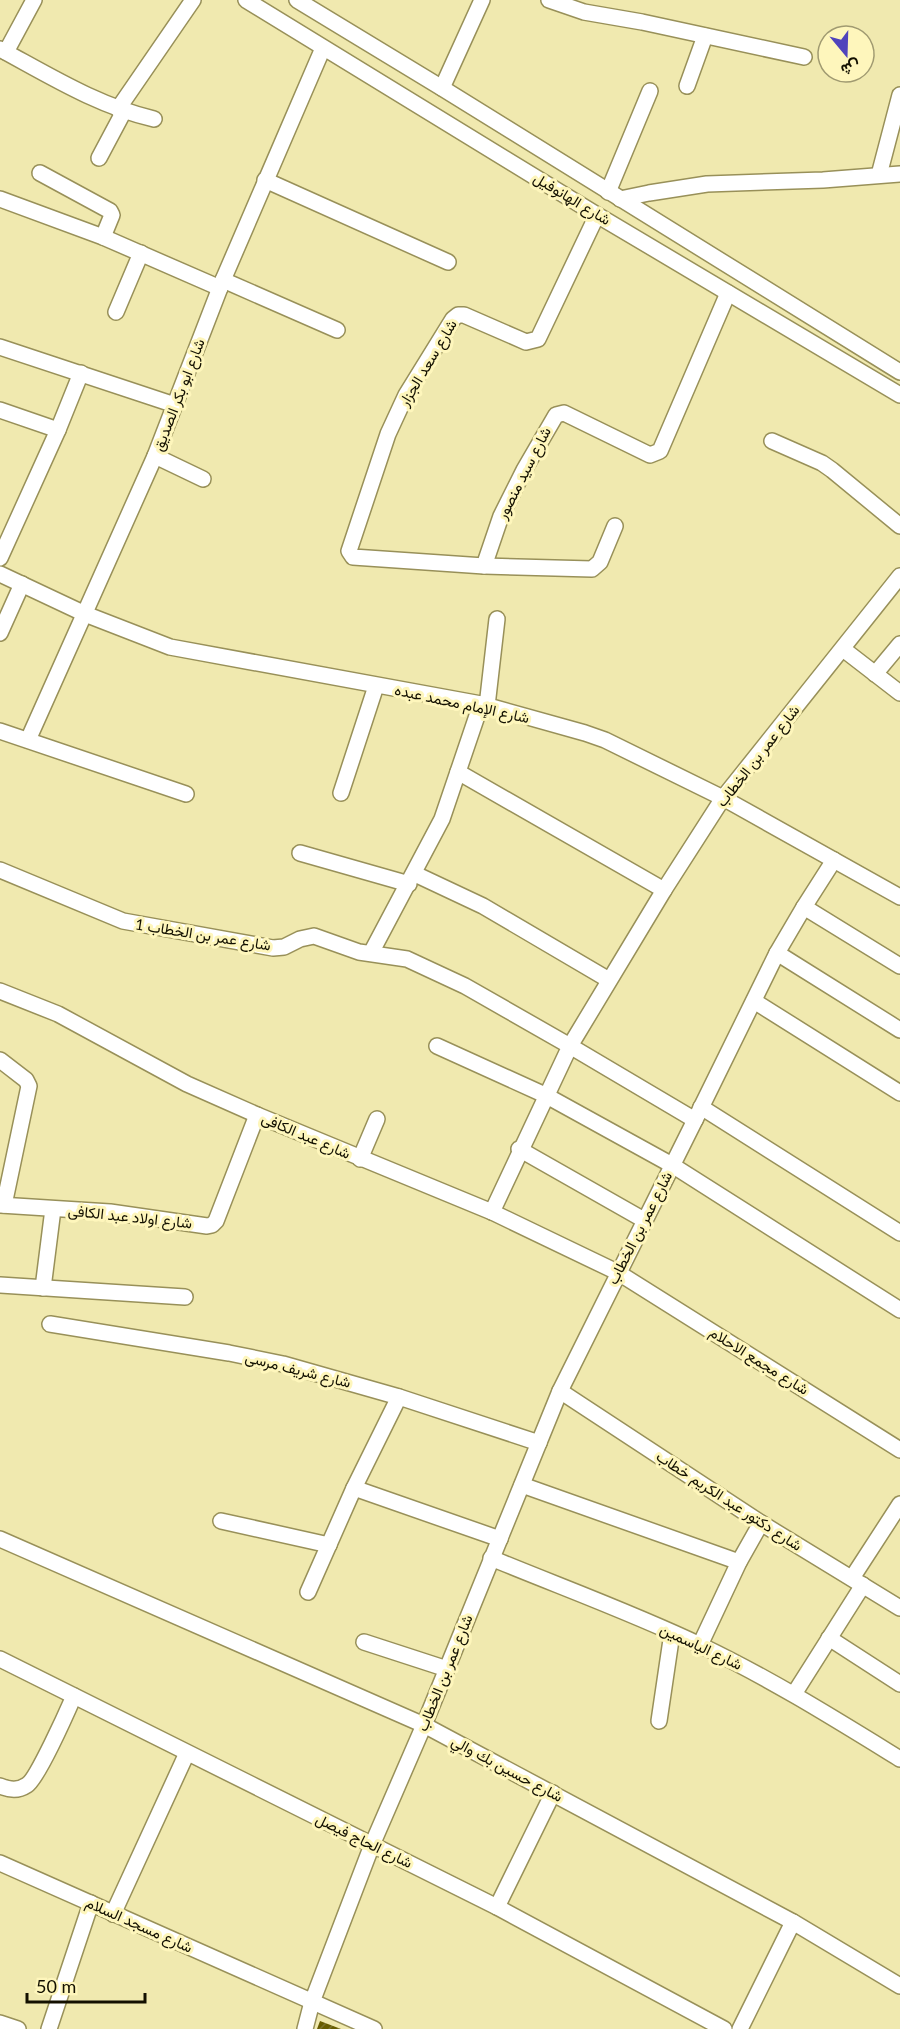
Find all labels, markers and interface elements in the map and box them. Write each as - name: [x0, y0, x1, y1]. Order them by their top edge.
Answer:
- north arrow: [816, 24, 876, 84]
- text: ش: [839, 56, 863, 81]
- street label: شارع الهانوفيل: [529, 168, 615, 231]
- street label: شارع سعد الجزار: [394, 316, 463, 411]
- street label: شارع ابو بكر الصديق: [148, 336, 211, 455]
- street label: شارع سيد منصور: [492, 423, 557, 524]
- street label: شارع الإمام محمد عبده: [393, 680, 531, 729]
- street label: شارع عمر بن الخطاب: [712, 701, 805, 812]
- street label: شارع عمر بن الخطاب 1: [134, 914, 272, 957]
- street label: شارع عبد الكافى: [258, 1108, 354, 1165]
- street label: شارع عمر بن الخطاب: [603, 1168, 678, 1288]
- street label: شارع اولاد عبد الكافى: [67, 1201, 193, 1234]
- street label: شارع مجمع الاحلام: [705, 1322, 813, 1401]
- street label: شارع شريف مرسى: [243, 1347, 353, 1394]
- street label: شارع دكتور عبد الكريم خطاب: [652, 1446, 806, 1557]
- street label: شارع عمر بن الخطاب: [412, 1611, 479, 1735]
- street label: شارع الياسمين: [656, 1619, 745, 1676]
- street label: شارع حسين بك والي: [446, 1731, 566, 1810]
- street label: شارع الحاج فيصل: [312, 1809, 416, 1874]
- street label: شارع مسجد السلام: [82, 1892, 196, 1959]
- scale bar: [27, 1966, 146, 2004]
- text: 50 m: [36, 1975, 76, 1997]

